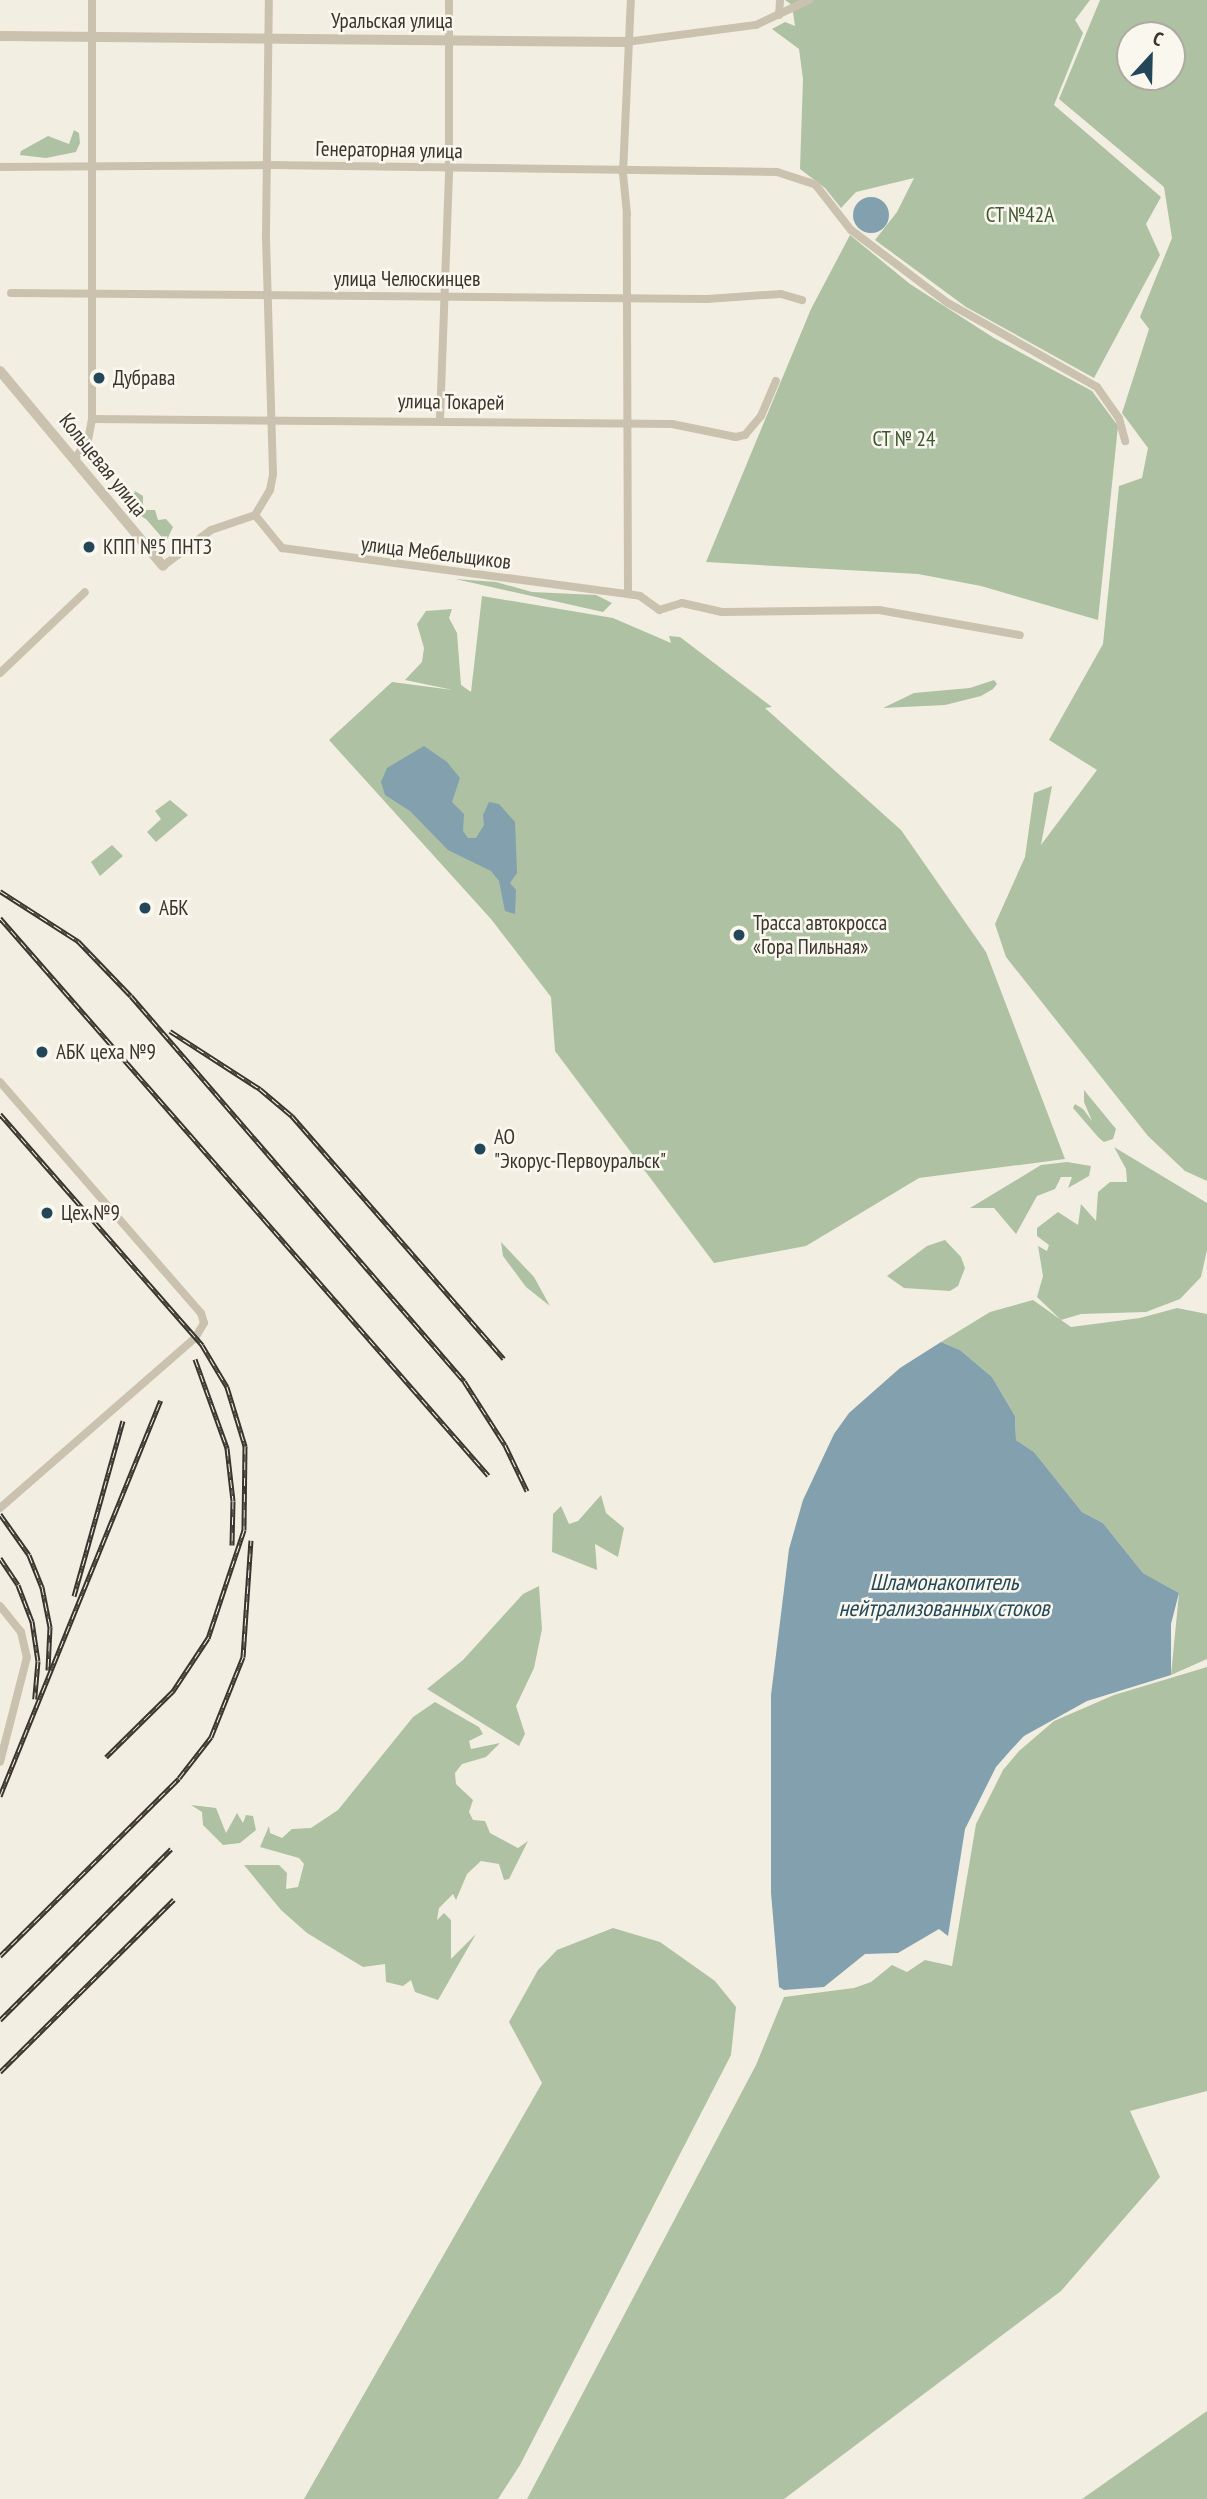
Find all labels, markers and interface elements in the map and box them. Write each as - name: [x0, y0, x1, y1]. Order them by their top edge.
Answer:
- street label: Уральская улица: [331, 8, 453, 34]
- north arrow: [1116, 21, 1186, 91]
- text: С: [1150, 26, 1167, 51]
- street label: Генераторная улица: [315, 136, 463, 164]
- park label: СТ №42А: [985, 202, 1055, 228]
- street label: улица Челюскинцев: [333, 266, 481, 292]
- place label: Дубрава: [113, 365, 175, 391]
- marker: Дубрава: [91, 370, 107, 386]
- street label: улица Токарей: [397, 388, 505, 416]
- street label: Кольцевая улица: [54, 408, 152, 522]
- park label: СТ № 24: [872, 426, 936, 452]
- street label: улица Мебельщиков: [360, 531, 512, 575]
- place label: КПП №5 ПНТЗ: [103, 534, 212, 560]
- marker: КПП №5 ПНТЗ: [81, 539, 97, 555]
- place label: АБК: [159, 895, 189, 921]
- marker: АБК: [137, 900, 153, 916]
- place label: Трасса автокросса «Гора Пильная»: [753, 910, 887, 960]
- marker: Трасса автокросса «Гора Пильная»: [731, 927, 747, 943]
- place label: АБК цеха №9: [56, 1039, 156, 1065]
- marker: АБК цеха №9: [34, 1044, 50, 1060]
- place label: АО "Экорус-Первоуральск": [494, 1124, 666, 1174]
- marker: АО "Экорус-Первоуральск": [472, 1141, 488, 1157]
- place label: Цех №9: [61, 1200, 120, 1226]
- marker: Цех №9: [39, 1205, 55, 1221]
- water label: Шламонакопитель нейтрализованных стоков: [838, 1568, 1050, 1622]

